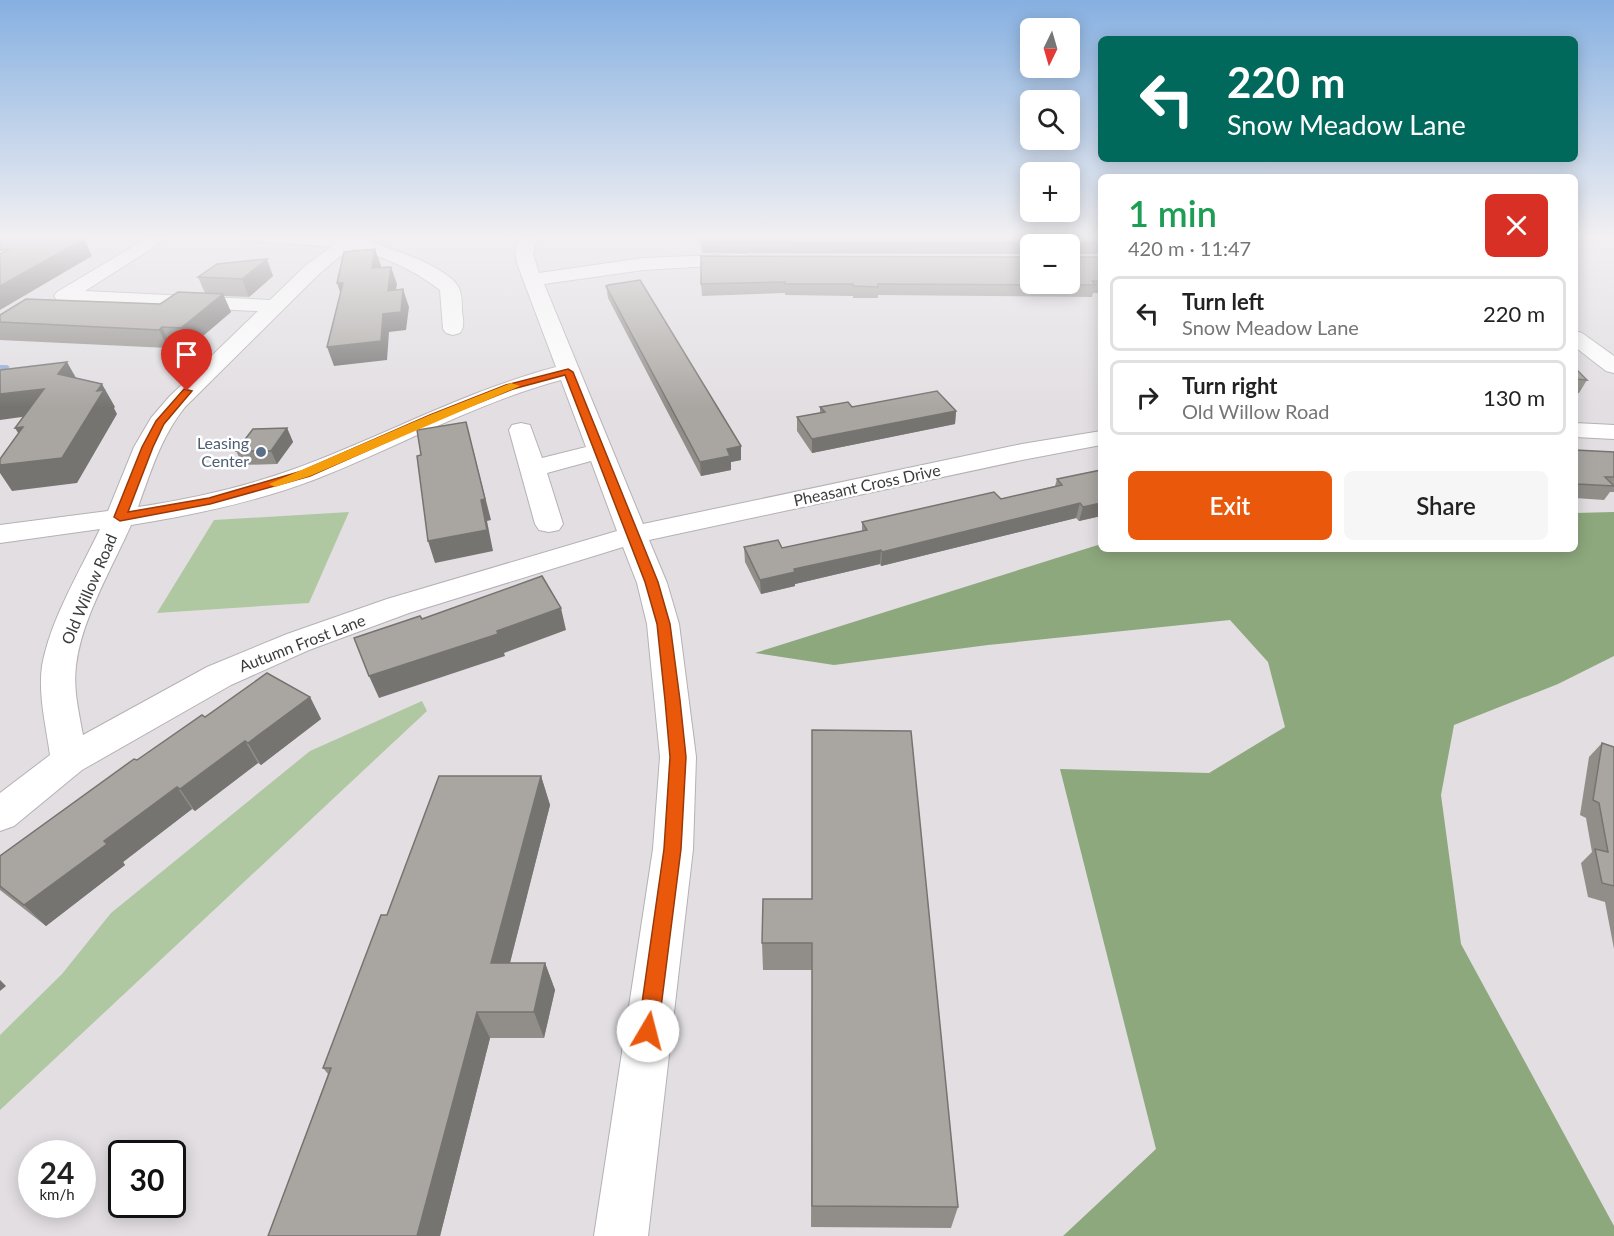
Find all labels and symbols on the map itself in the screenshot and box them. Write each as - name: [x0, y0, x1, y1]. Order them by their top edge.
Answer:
- north arrow: [1020, 18, 1080, 78]
- pin: [161, 329, 212, 391]
- place label: Leasing Center: [197, 433, 249, 470]
- marker: Leasing Center: [254, 445, 268, 459]
- street label: Pheasant Cross Drive: [792, 460, 942, 509]
- street label: Old Willow Road: [57, 531, 120, 647]
- street label: Autumn Frost Lane: [236, 610, 368, 675]
- position arrow: [616, 999, 680, 1063]
- speed limit sign: 30: [108, 1140, 186, 1218]

